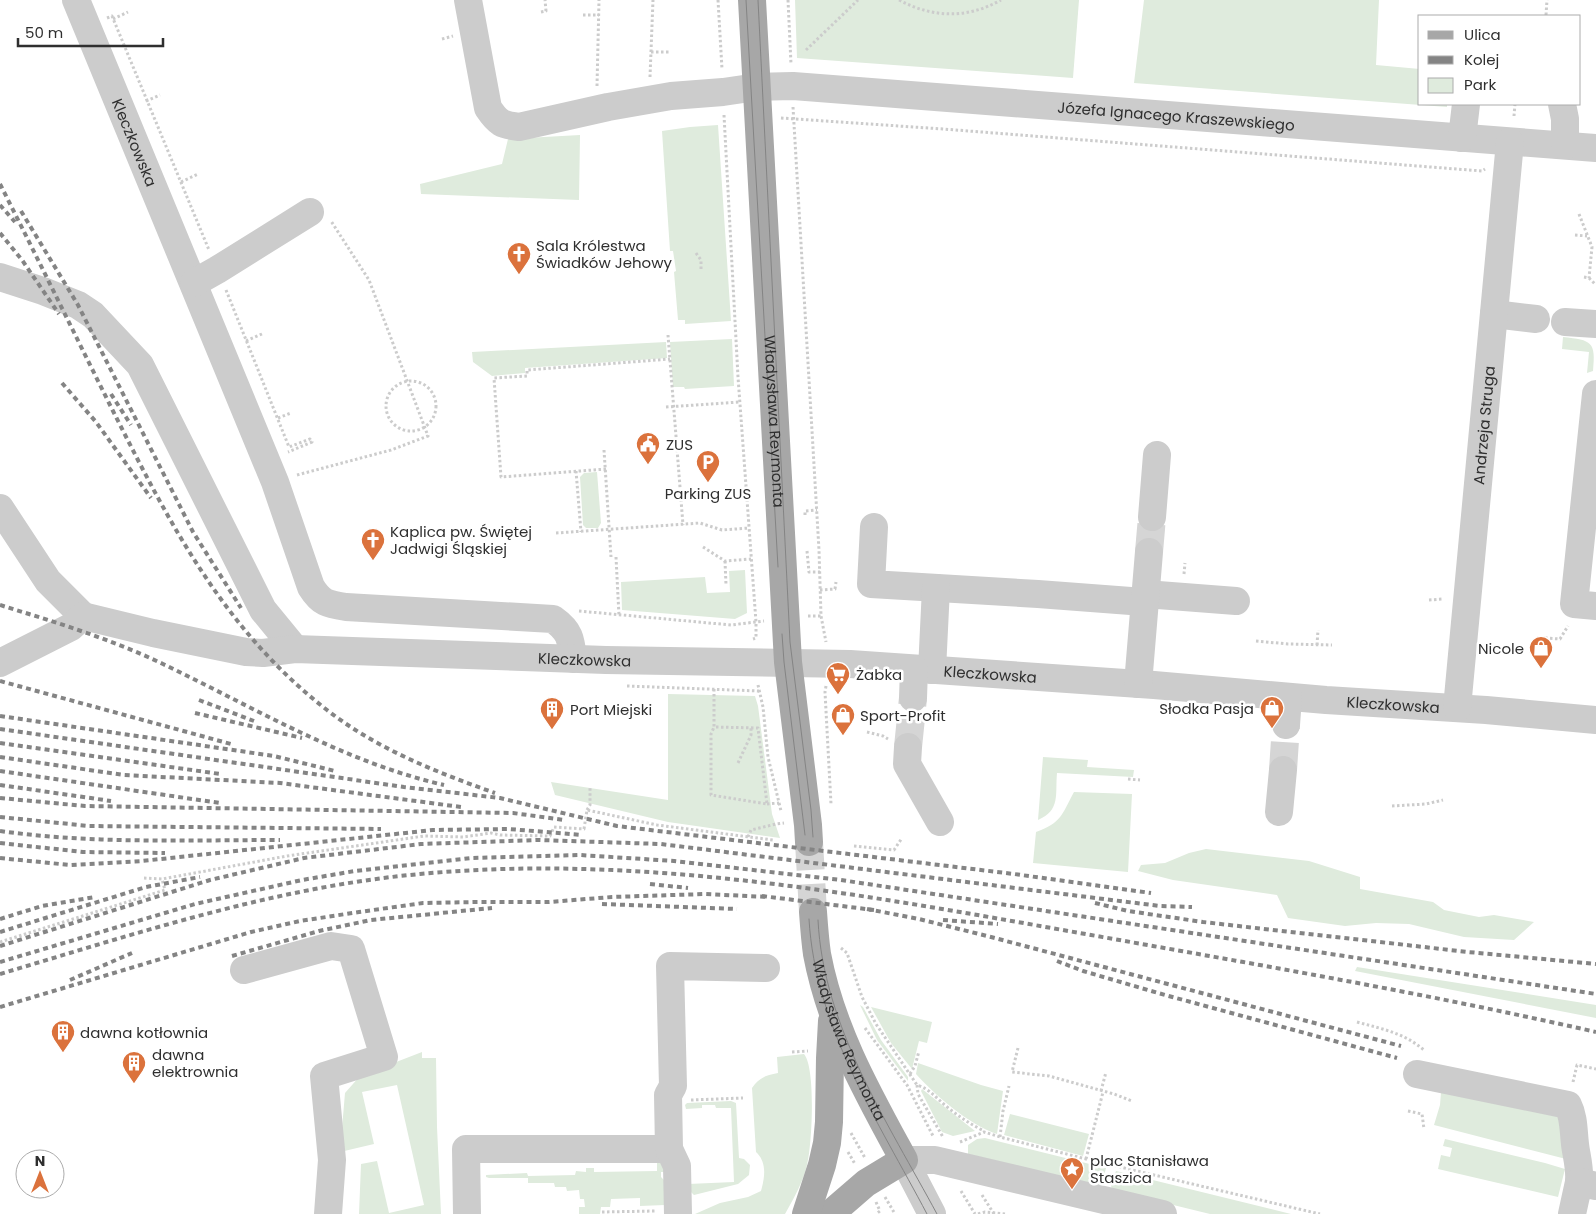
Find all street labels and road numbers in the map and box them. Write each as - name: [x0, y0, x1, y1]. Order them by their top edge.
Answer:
- street label: Kleczkowska: [107, 95, 162, 189]
- street label: Józefa Ignacego Kraszewskiego: [1057, 96, 1295, 135]
- street label: Władysława Reymonta: [760, 335, 790, 508]
- street label: Andrzeja Struga: [1467, 365, 1499, 486]
- street label: Kleczkowska: [538, 647, 632, 671]
- street label: Kleczkowska: [943, 660, 1038, 687]
- street label: Kleczkowska: [1346, 691, 1440, 718]
- street label: Władysława Reymonta: [808, 957, 891, 1124]

